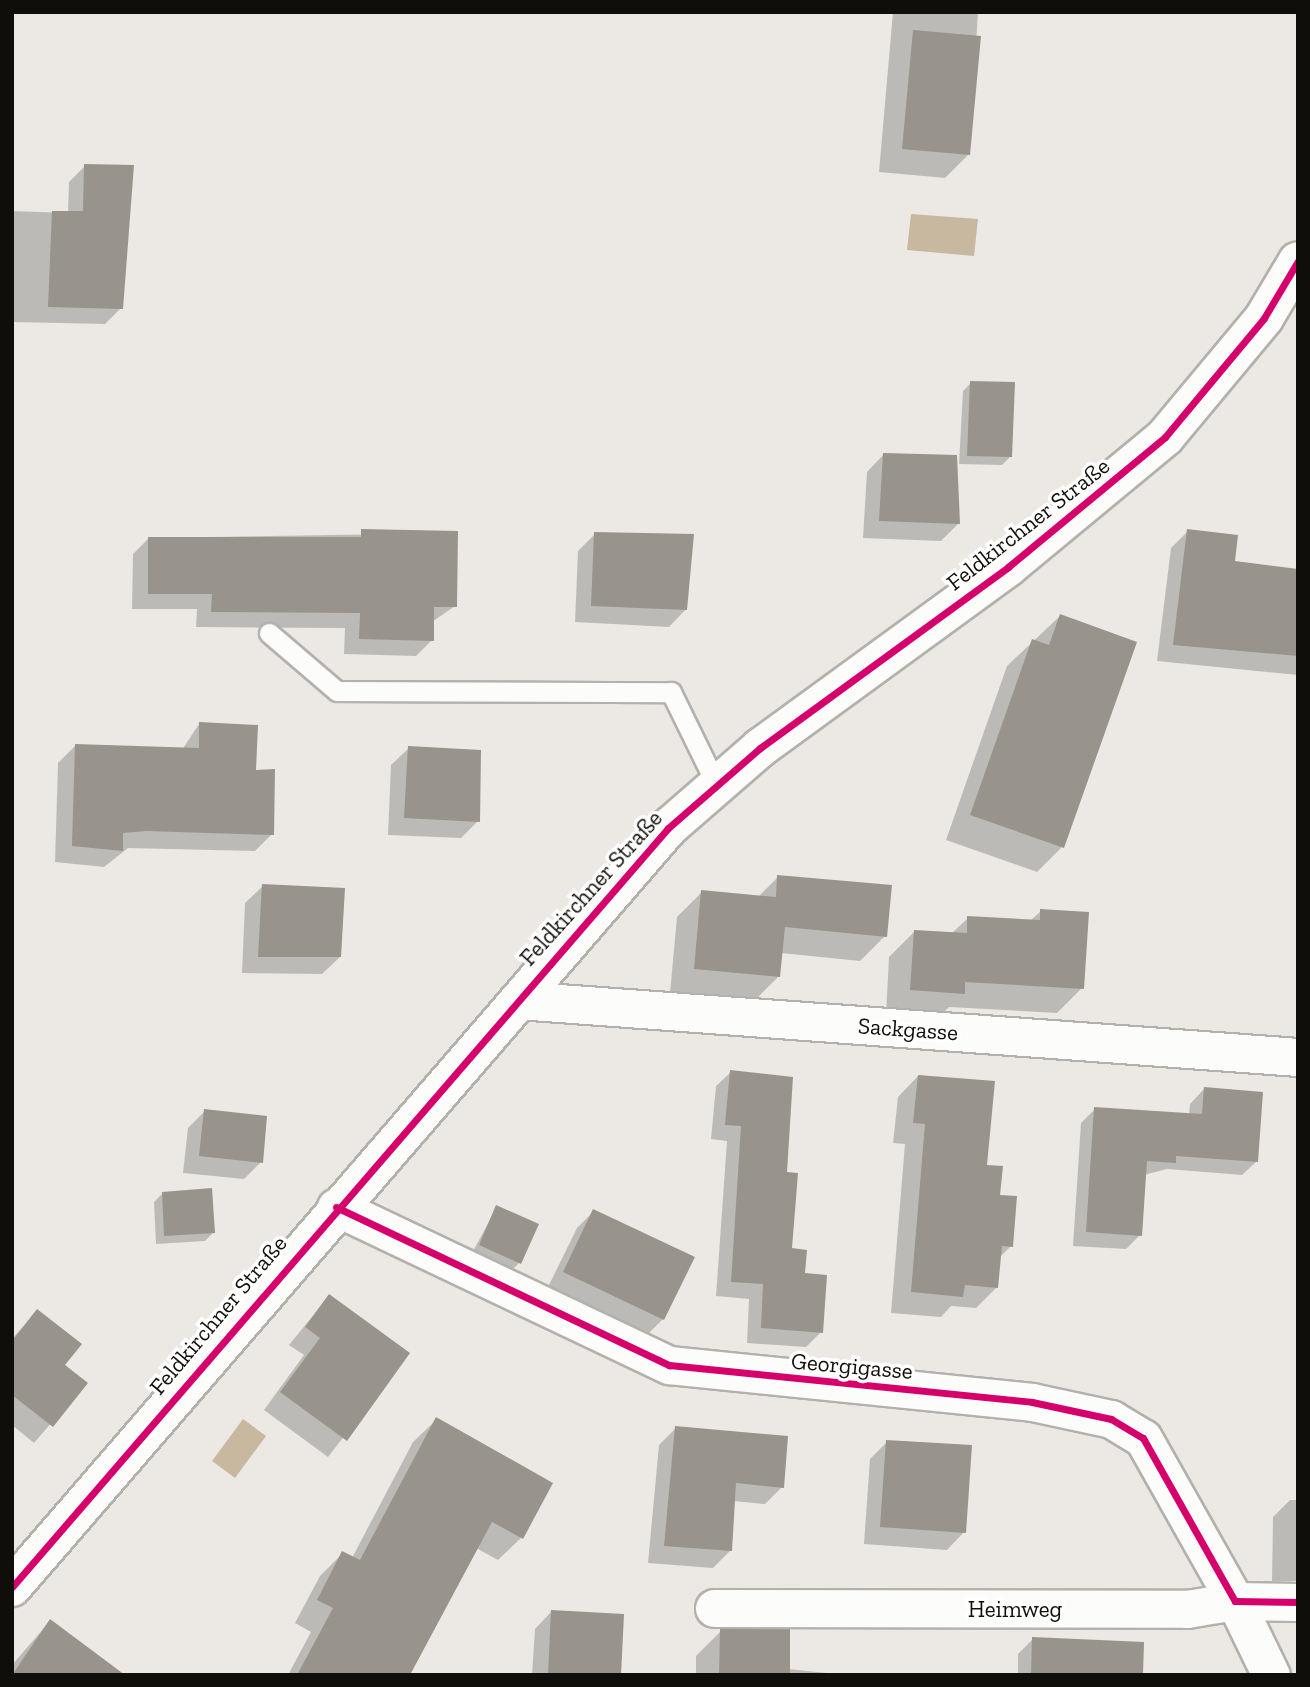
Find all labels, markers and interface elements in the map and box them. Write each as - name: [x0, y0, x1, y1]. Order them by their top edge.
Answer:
- street label: Feldkirchner Straße: [941, 452, 1115, 596]
- street label: Feldkirchner Straße: [514, 805, 668, 971]
- street label: Sackgasse: [857, 1012, 959, 1046]
- street label: Feldkirchner Straße: [143, 1230, 293, 1400]
- street label: Georgigasse: [790, 1347, 914, 1385]
- street label: Heimweg: [968, 1595, 1062, 1623]

